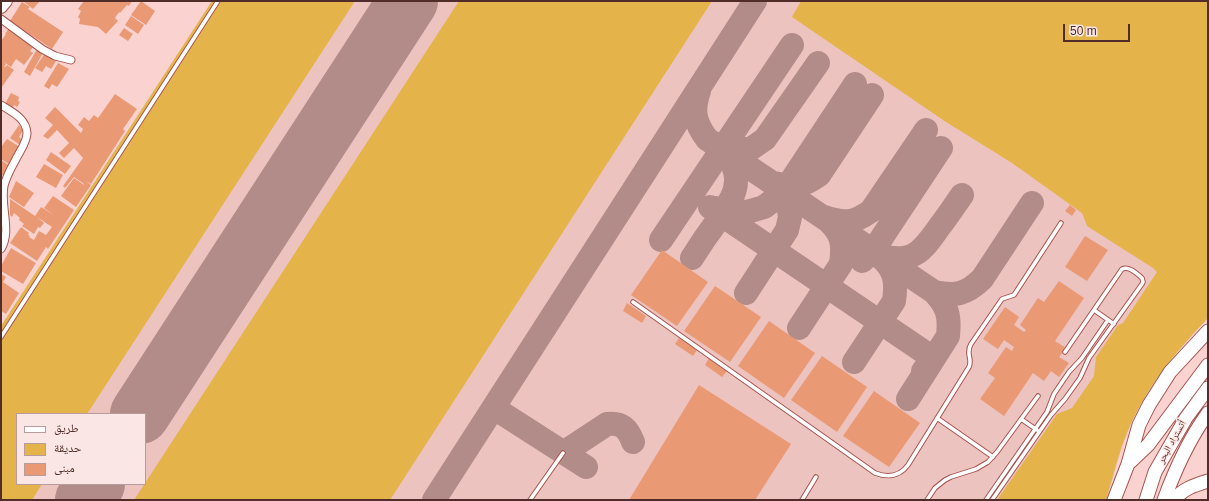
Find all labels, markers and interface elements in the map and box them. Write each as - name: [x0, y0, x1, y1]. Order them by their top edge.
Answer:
- scale bar: [1065, 16, 1132, 42]
- text: 50 m: [1070, 24, 1097, 38]
- legend: [16, 413, 146, 485]
- street label: أتستراد البحر: [1155, 418, 1189, 466]
- text: طريق: [54, 421, 79, 435]
- text: حديقة: [54, 441, 82, 455]
- text: مبنى: [54, 461, 75, 475]

